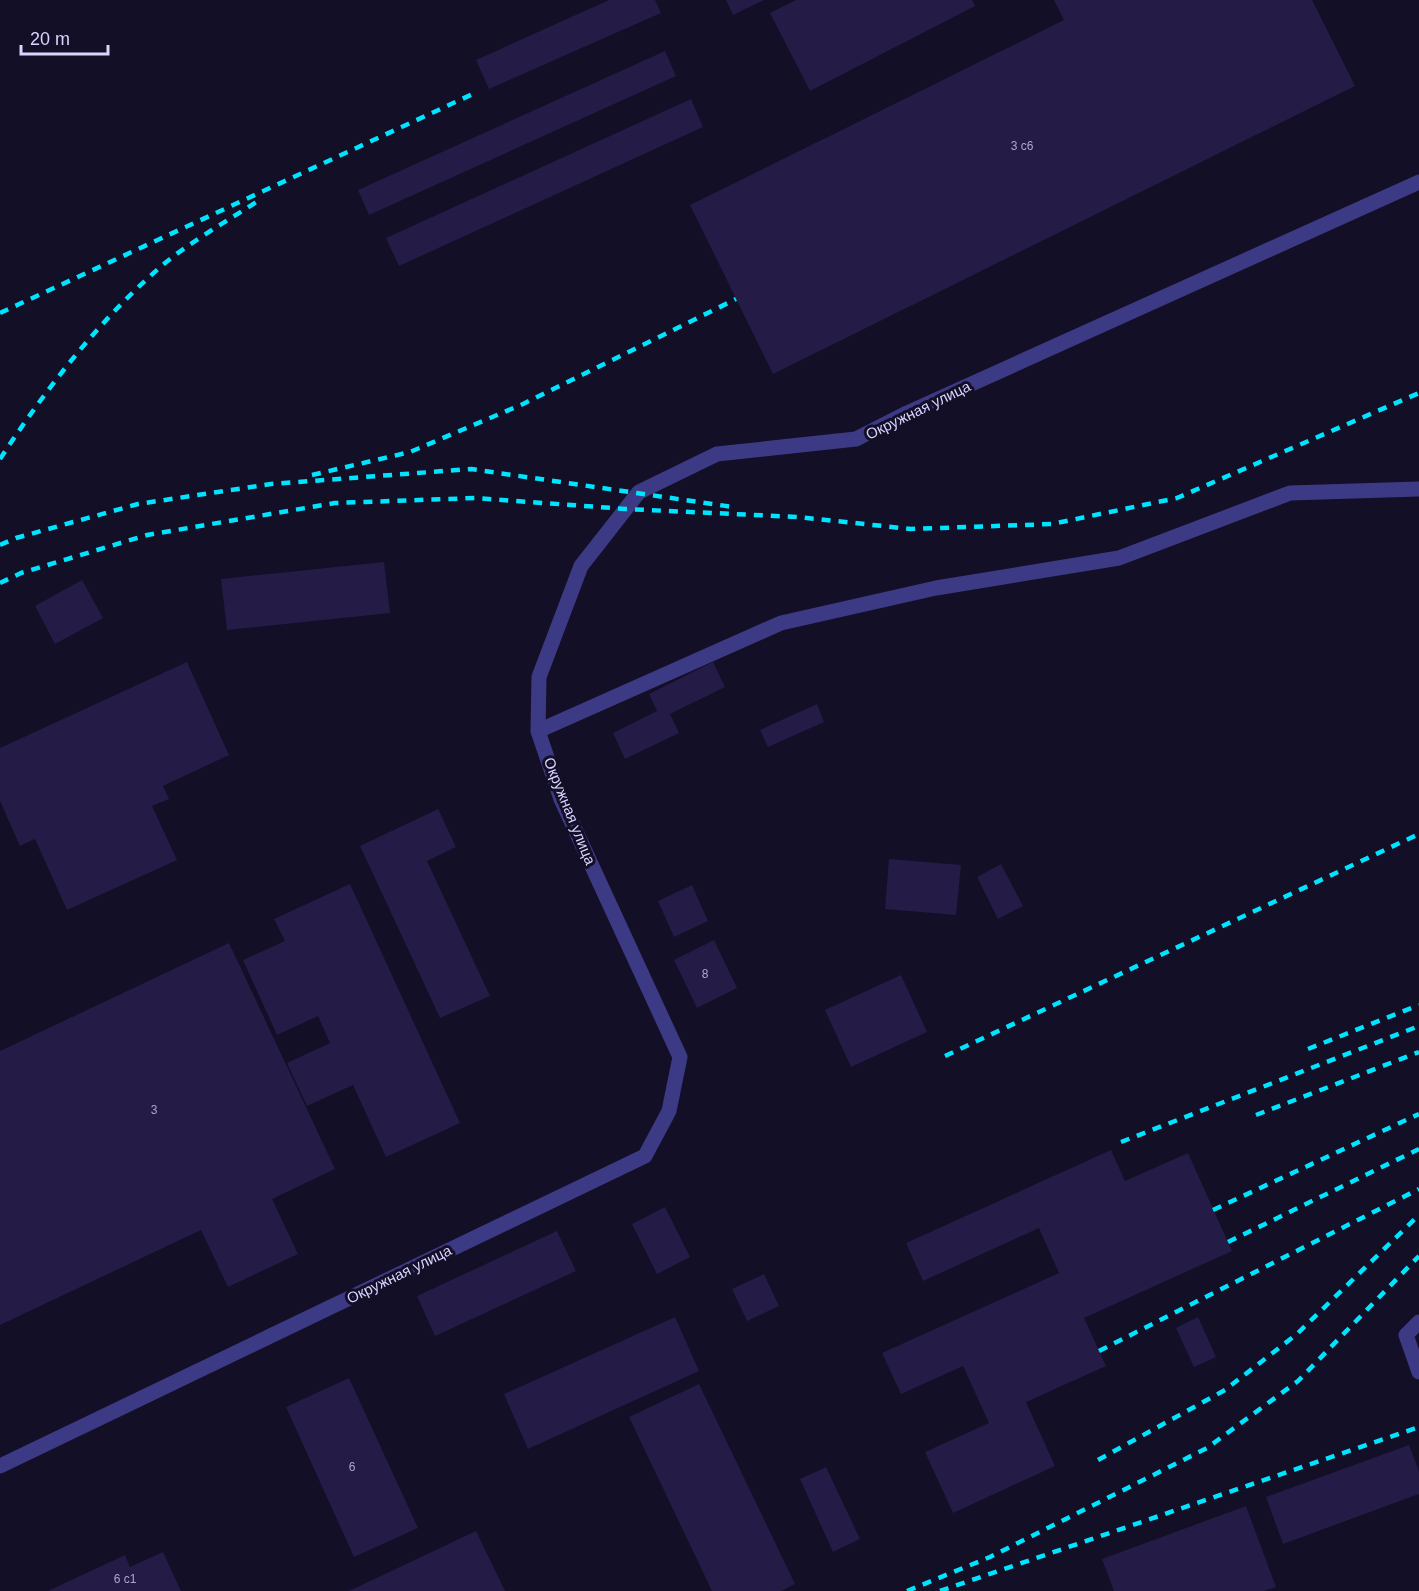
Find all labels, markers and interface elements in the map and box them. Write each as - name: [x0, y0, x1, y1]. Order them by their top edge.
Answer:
- scale bar: [21, 18, 108, 56]
- text: 20 m: [30, 29, 70, 49]
- house number: 3 с6: [1011, 139, 1034, 153]
- street label: Окружная улица: [863, 377, 974, 443]
- street label: Окружная улица: [541, 755, 600, 868]
- house number: 8: [702, 967, 709, 981]
- house number: 3: [151, 1103, 158, 1117]
- street label: Окружная улица: [344, 1241, 455, 1307]
- house number: 6: [349, 1460, 356, 1474]
- house number: 6 с1: [114, 1572, 137, 1586]

